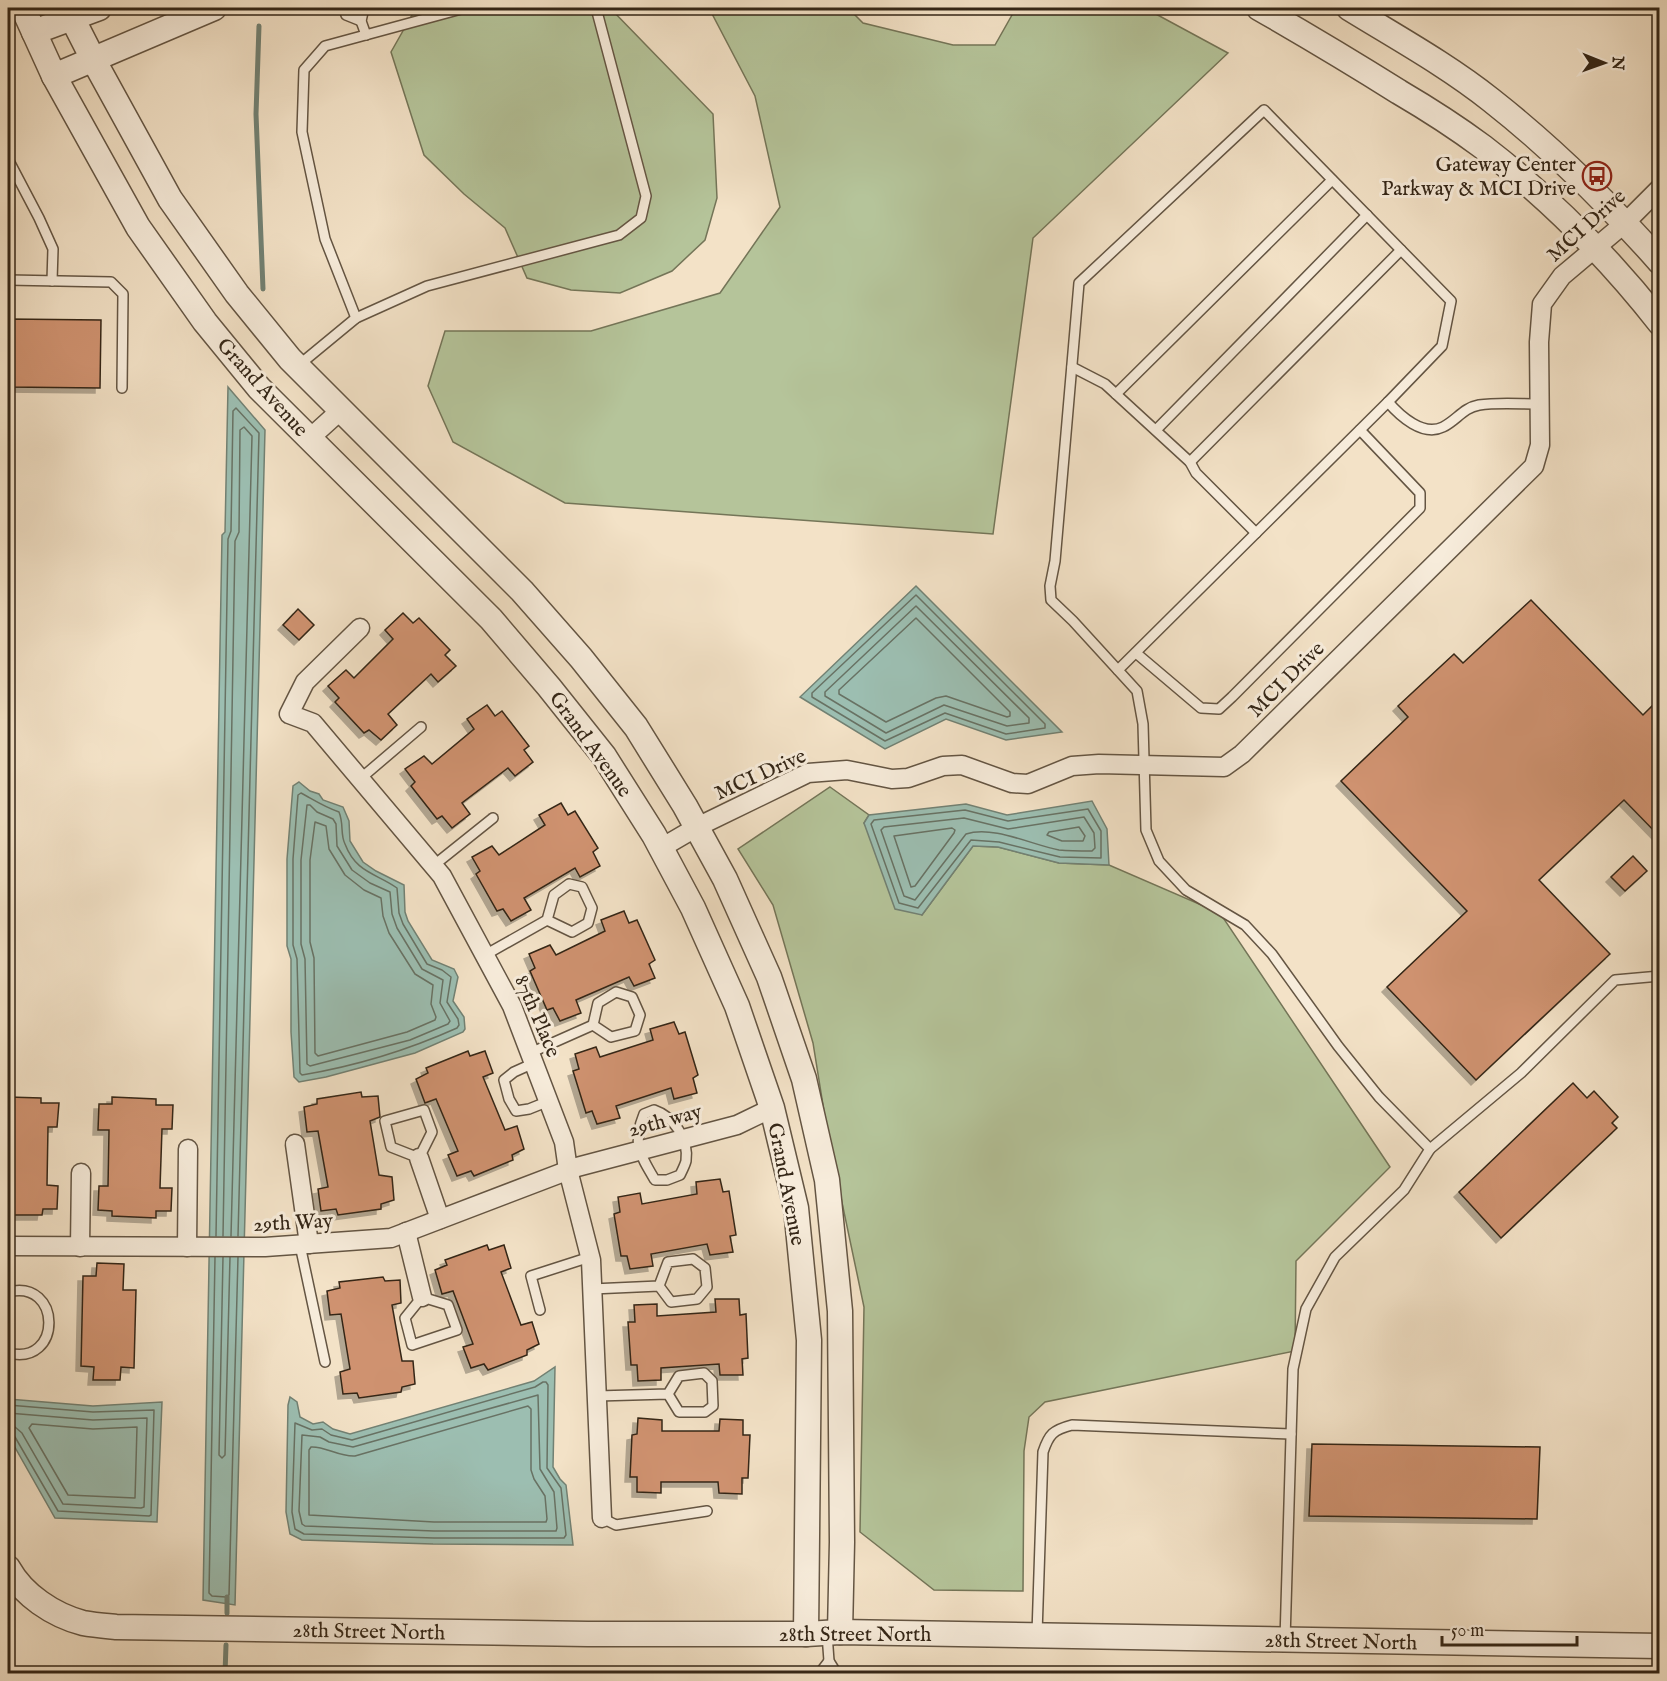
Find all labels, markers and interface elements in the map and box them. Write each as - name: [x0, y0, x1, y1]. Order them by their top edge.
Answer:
- north arrow: [1574, 33, 1634, 93]
- text: N: [1607, 55, 1627, 70]
- place label: Gateway Center Parkway & MCI Drive: [1381, 152, 1576, 203]
- bus stop icon: Gateway Center Parkway & MCI Drive: [1581, 160, 1613, 192]
- street label: MCI Drive: [1542, 183, 1632, 269]
- street label: Grand Avenue: [210, 333, 314, 444]
- street label: MCI Drive: [1243, 636, 1331, 724]
- street label: Grand Avenue: [542, 687, 638, 804]
- street label: MCI Drive: [711, 743, 811, 807]
- street label: 87th Place: [507, 971, 566, 1062]
- street label: 29th way: [626, 1099, 706, 1144]
- street label: Grand Avenue: [760, 1121, 811, 1248]
- street label: 29th Way: [252, 1208, 334, 1239]
- scale bar: [1442, 1609, 1577, 1647]
- street label: 28th Street North: [292, 1618, 446, 1647]
- text: 50 m: [1451, 1620, 1484, 1643]
- street label: 28th Street North: [779, 1622, 931, 1649]
- street label: 28th Street North: [1264, 1628, 1418, 1657]

